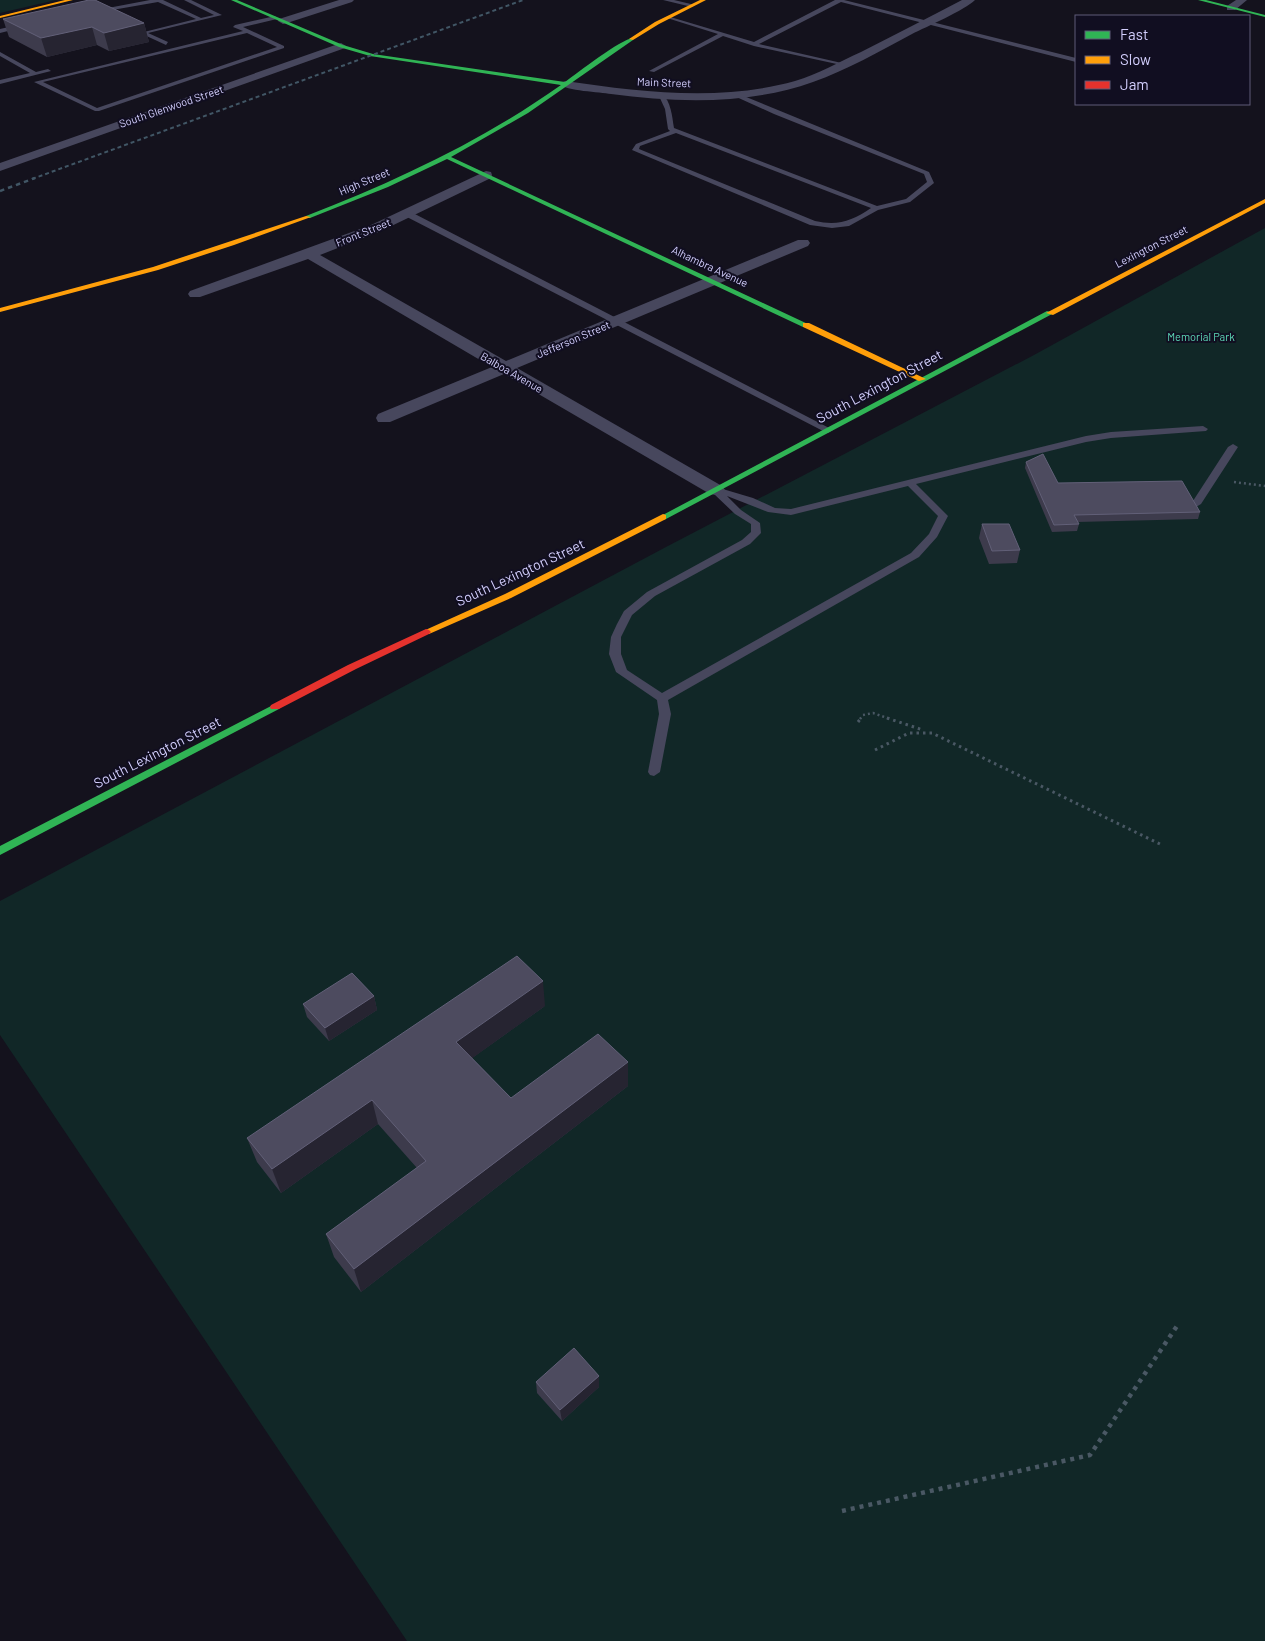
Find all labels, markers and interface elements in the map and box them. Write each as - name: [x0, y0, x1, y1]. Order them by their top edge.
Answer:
- legend: [1075, 15, 1250, 105]
- text: Fast: [1120, 25, 1148, 43]
- text: Slow: [1120, 50, 1151, 68]
- street label: Main Street: [637, 75, 691, 89]
- text: Jam: [1120, 75, 1149, 93]
- street label: South Glenwood Street: [117, 82, 225, 130]
- street label: High Street: [337, 164, 391, 198]
- street label: Front Street: [334, 215, 392, 249]
- street label: Lexington Street: [1112, 222, 1190, 270]
- street label: Alhambra Avenue: [670, 243, 750, 289]
- street label: Jefferson Street: [534, 318, 612, 360]
- park label: Memorial Park: [1167, 330, 1235, 343]
- street label: South Lexington Street: [813, 346, 945, 426]
- street label: Balboa Avenue: [479, 349, 546, 395]
- street label: South Lexington Street: [453, 535, 587, 609]
- street label: South Lexington Street: [91, 713, 223, 791]

